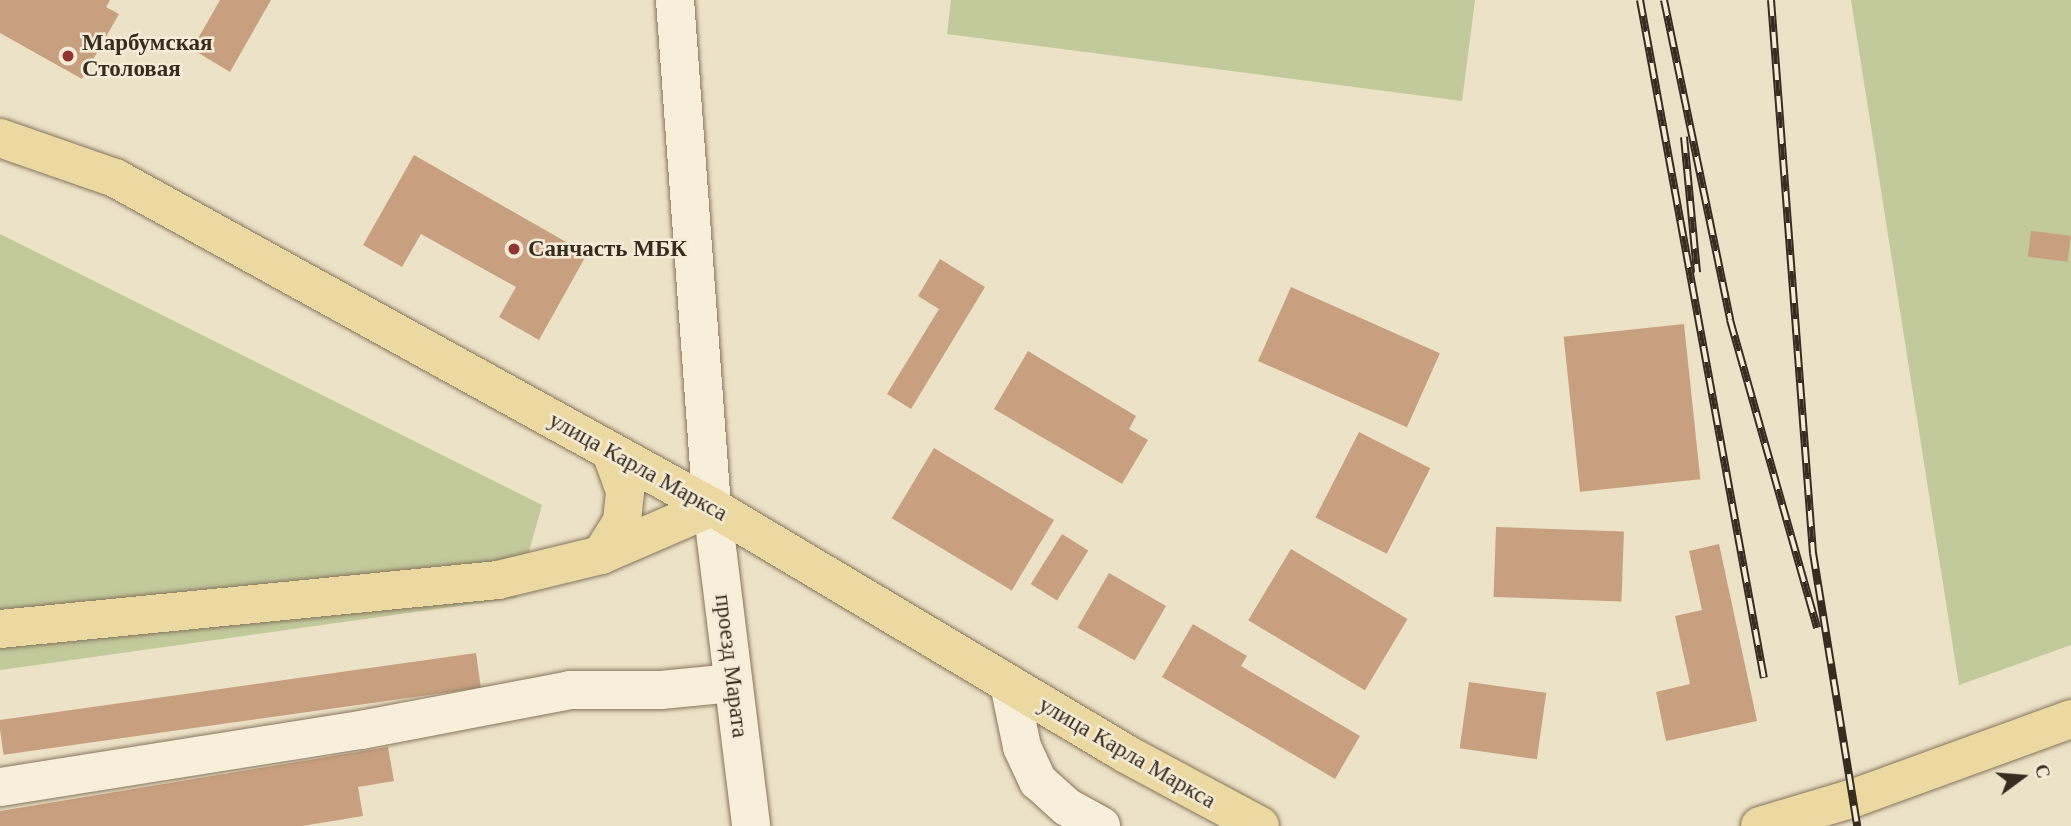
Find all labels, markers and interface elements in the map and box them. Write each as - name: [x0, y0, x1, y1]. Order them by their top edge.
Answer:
- place label: Марбумская Столовая: [82, 29, 213, 83]
- marker: Марбумская Столовая: [60, 48, 76, 64]
- place label: Санчасть МБК: [528, 235, 687, 263]
- marker: Санчасть МБК: [506, 241, 522, 257]
- street label: улица Карла Маркса: [544, 406, 732, 528]
- street label: проезд Марата: [708, 593, 754, 739]
- street label: улица Карла Маркса: [1034, 691, 1220, 815]
- north arrow: [1987, 742, 2057, 812]
- text: С: [2031, 762, 2055, 781]

